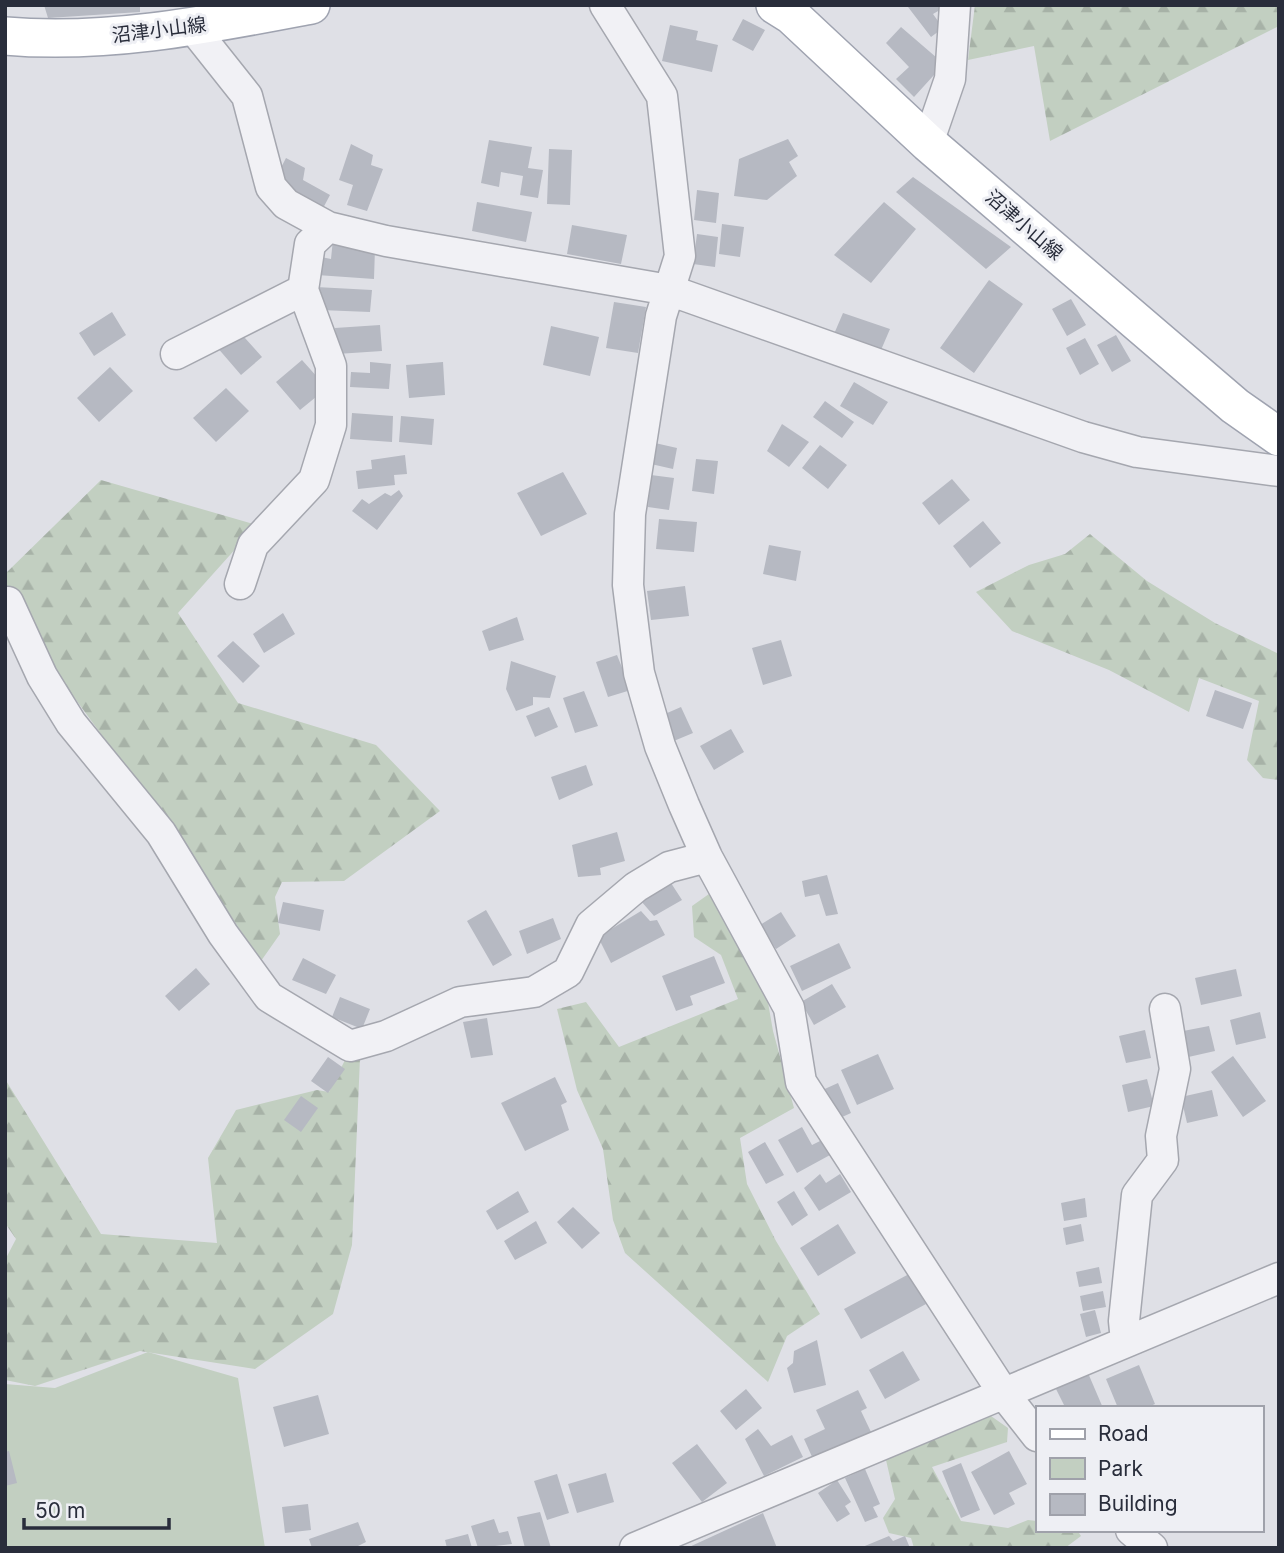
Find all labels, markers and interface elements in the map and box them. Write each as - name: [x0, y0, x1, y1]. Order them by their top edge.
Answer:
- street label: 沼津小山線: [110, 13, 208, 47]
- street label: 沼津小山線: [981, 185, 1067, 265]
- legend: [1036, 1406, 1263, 1532]
- text: Road: [1098, 1421, 1149, 1446]
- text: Park: [1098, 1456, 1143, 1481]
- scale bar: [24, 1486, 170, 1530]
- text: Building: [1098, 1491, 1178, 1516]
- text: 50 m: [35, 1498, 85, 1523]

